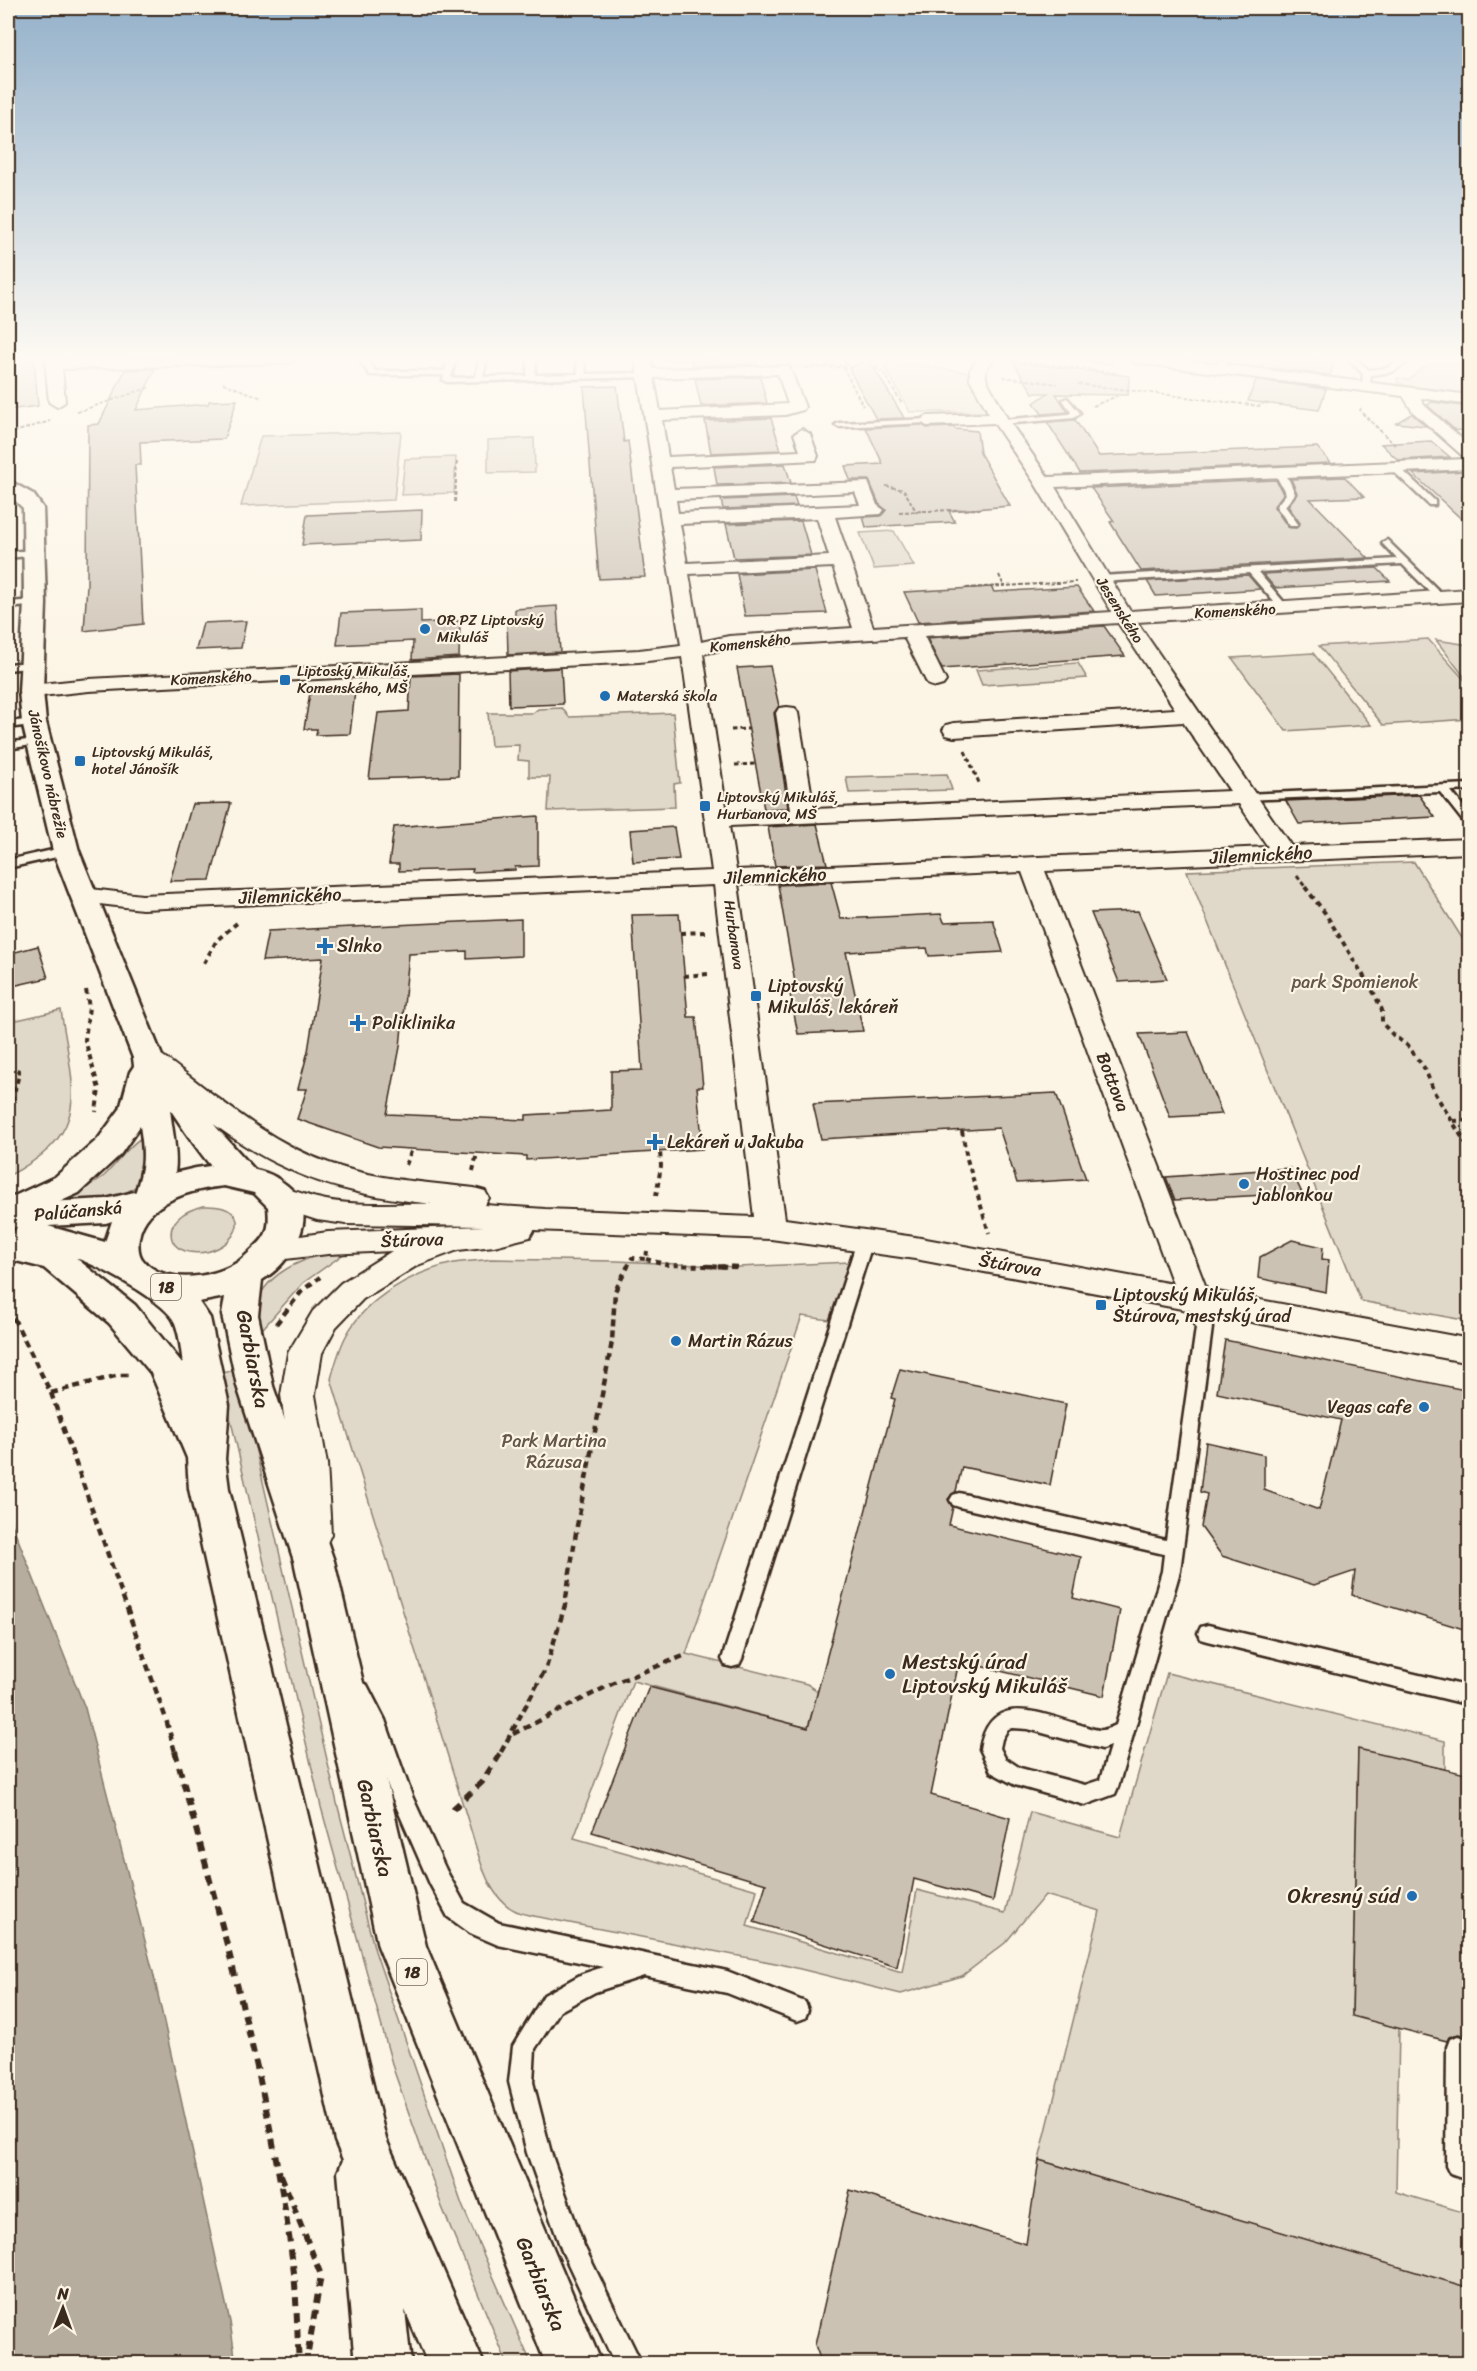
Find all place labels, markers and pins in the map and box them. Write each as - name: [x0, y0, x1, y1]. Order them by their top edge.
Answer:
- place label: OR PZ Liptovský Mikuláš: [437, 607, 544, 650]
- marker: OR PZ Liptovský Mikuláš: [418, 622, 432, 636]
- place label: Liptoský Mikuláš, Komenského, MŠ: [297, 658, 411, 701]
- marker: Liptoský Mikuláš, Komenského, MŠ: [278, 673, 292, 687]
- place label: Materská škola: [617, 683, 717, 709]
- marker: Materská škola: [598, 689, 612, 703]
- place label: Liptovský Mikuláš, hotel Jánošík: [91, 739, 214, 782]
- marker: Liptovský Mikuláš, hotel Jánošík: [73, 754, 87, 768]
- place label: Liptovský Mikuláš, Hurbanova, MŠ: [717, 784, 839, 827]
- marker: Liptovský Mikuláš, Hurbanova, MŠ: [698, 799, 712, 813]
- place label: Slnko: [337, 930, 382, 962]
- marker: Slnko: [318, 939, 332, 953]
- place label: Liptovský Mikuláš, lekáreň: [768, 970, 898, 1023]
- marker: Liptovský Mikuláš, lekáreň: [749, 989, 763, 1003]
- place label: Poliklinika: [372, 1007, 456, 1039]
- marker: Poliklinika: [349, 1014, 367, 1032]
- place label: Lekáreň u Jakuba: [667, 1126, 804, 1158]
- marker: Lekáreň u Jakuba: [648, 1135, 662, 1149]
- place label: Hostinec pod jablonkou: [1252, 1158, 1361, 1211]
- marker: Hostinec pod jablonkou: [1237, 1177, 1251, 1191]
- place label: Liptovský Mikuláš, Štúrova, mestský úrad: [1113, 1279, 1292, 1332]
- marker: Liptovský Mikuláš, Štúrova, mestský úrad: [1094, 1298, 1108, 1312]
- place label: Martin Rázus: [688, 1325, 794, 1357]
- marker: Martin Rázus: [669, 1334, 683, 1348]
- place label: Vegas cafe: [1327, 1391, 1412, 1423]
- marker: Vegas cafe: [1417, 1400, 1431, 1414]
- place label: Mestský úrad Liptovský Mikuláš: [902, 1643, 1068, 1705]
- marker: Mestský úrad Liptovský Mikuláš: [883, 1667, 897, 1681]
- place label: Okresný súd: [1288, 1877, 1402, 1915]
- marker: Okresný súd: [1405, 1889, 1419, 1903]

